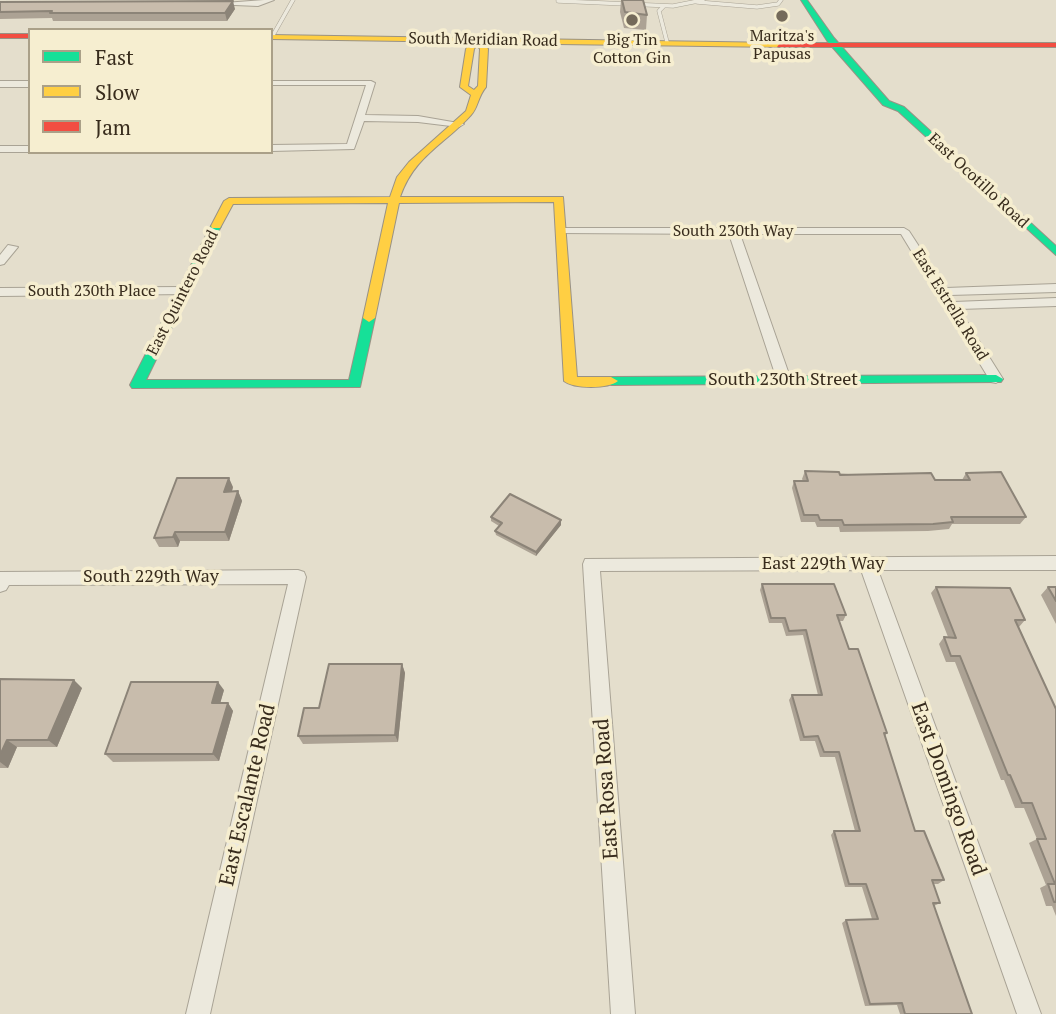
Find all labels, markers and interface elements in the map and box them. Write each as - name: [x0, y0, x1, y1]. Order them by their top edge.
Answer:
- marker: Maritza's Papusas: [774, 8, 790, 24]
- marker: Big Tin Cotton Gin: [624, 12, 640, 28]
- place label: Maritza's Papusas: [750, 26, 814, 64]
- legend: [28, 28, 273, 154]
- street label: South Meridian Road: [408, 29, 558, 51]
- place label: Big Tin Cotton Gin: [593, 30, 671, 68]
- text: Fast: [95, 43, 134, 71]
- text: Slow: [95, 78, 139, 106]
- text: Jam: [95, 113, 131, 141]
- street label: East Ocotillo Road: [924, 129, 1032, 233]
- street label: South 230th Way: [673, 221, 793, 241]
- street label: East Quintero Road: [143, 227, 223, 359]
- street label: East Estrella Road: [908, 246, 992, 364]
- street label: South 230th Place: [28, 281, 156, 301]
- street label: South 230th Street: [708, 369, 858, 391]
- street label: East 229th Way: [762, 553, 884, 575]
- street label: South 229th Way: [83, 566, 219, 588]
- street label: East Domingo Road: [905, 699, 991, 879]
- street label: East Escalante Road: [215, 701, 281, 889]
- street label: East Rosa Road: [590, 718, 624, 860]

